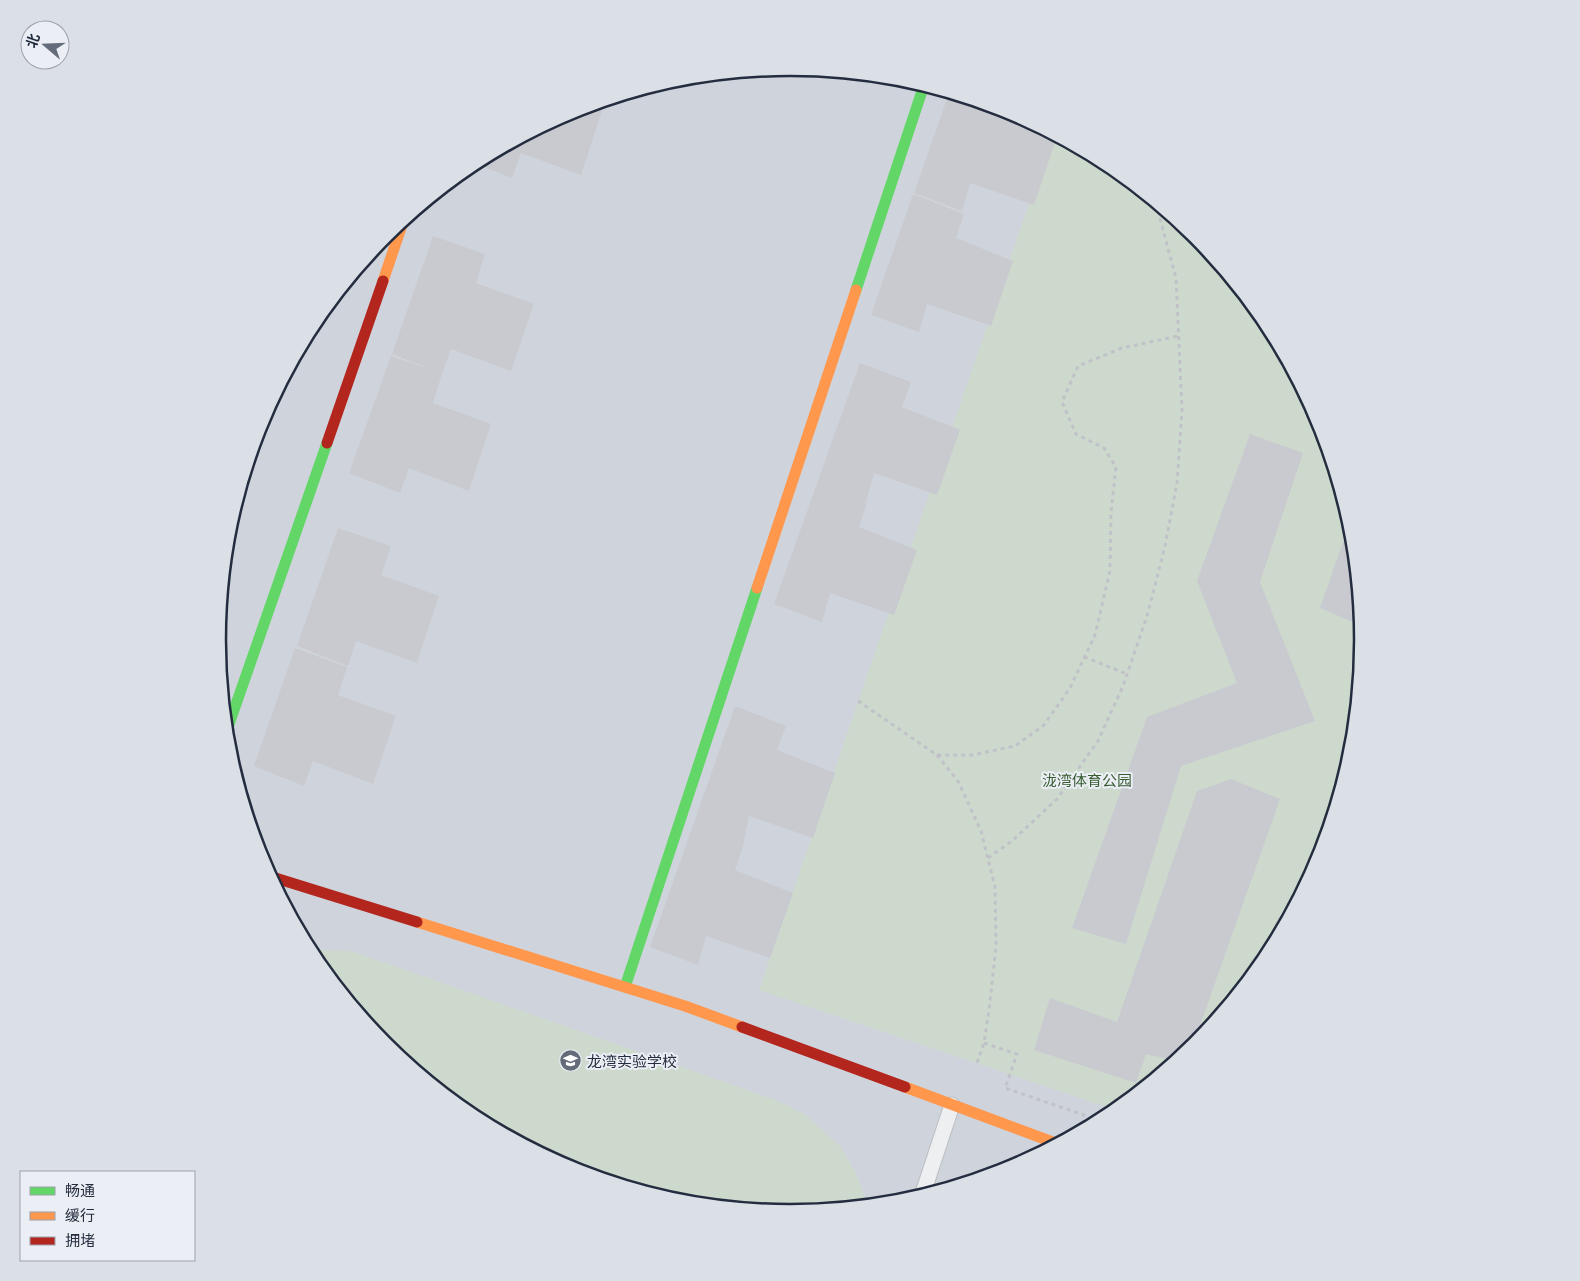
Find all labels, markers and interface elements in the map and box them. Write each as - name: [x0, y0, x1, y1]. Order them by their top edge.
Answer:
- north arrow: [20, 20, 70, 70]
- text: 北: [23, 32, 43, 50]
- park label: 泷湾体育公园: [1042, 772, 1132, 789]
- school or university icon: 龙湾实验学校: [559, 1049, 583, 1073]
- place label: 龙湾实验学校: [587, 1053, 677, 1070]
- legend: [20, 1171, 195, 1261]
- text: 畅通: [65, 1182, 95, 1199]
- text: 缓行: [65, 1207, 95, 1224]
- text: 拥堵: [65, 1232, 95, 1249]

